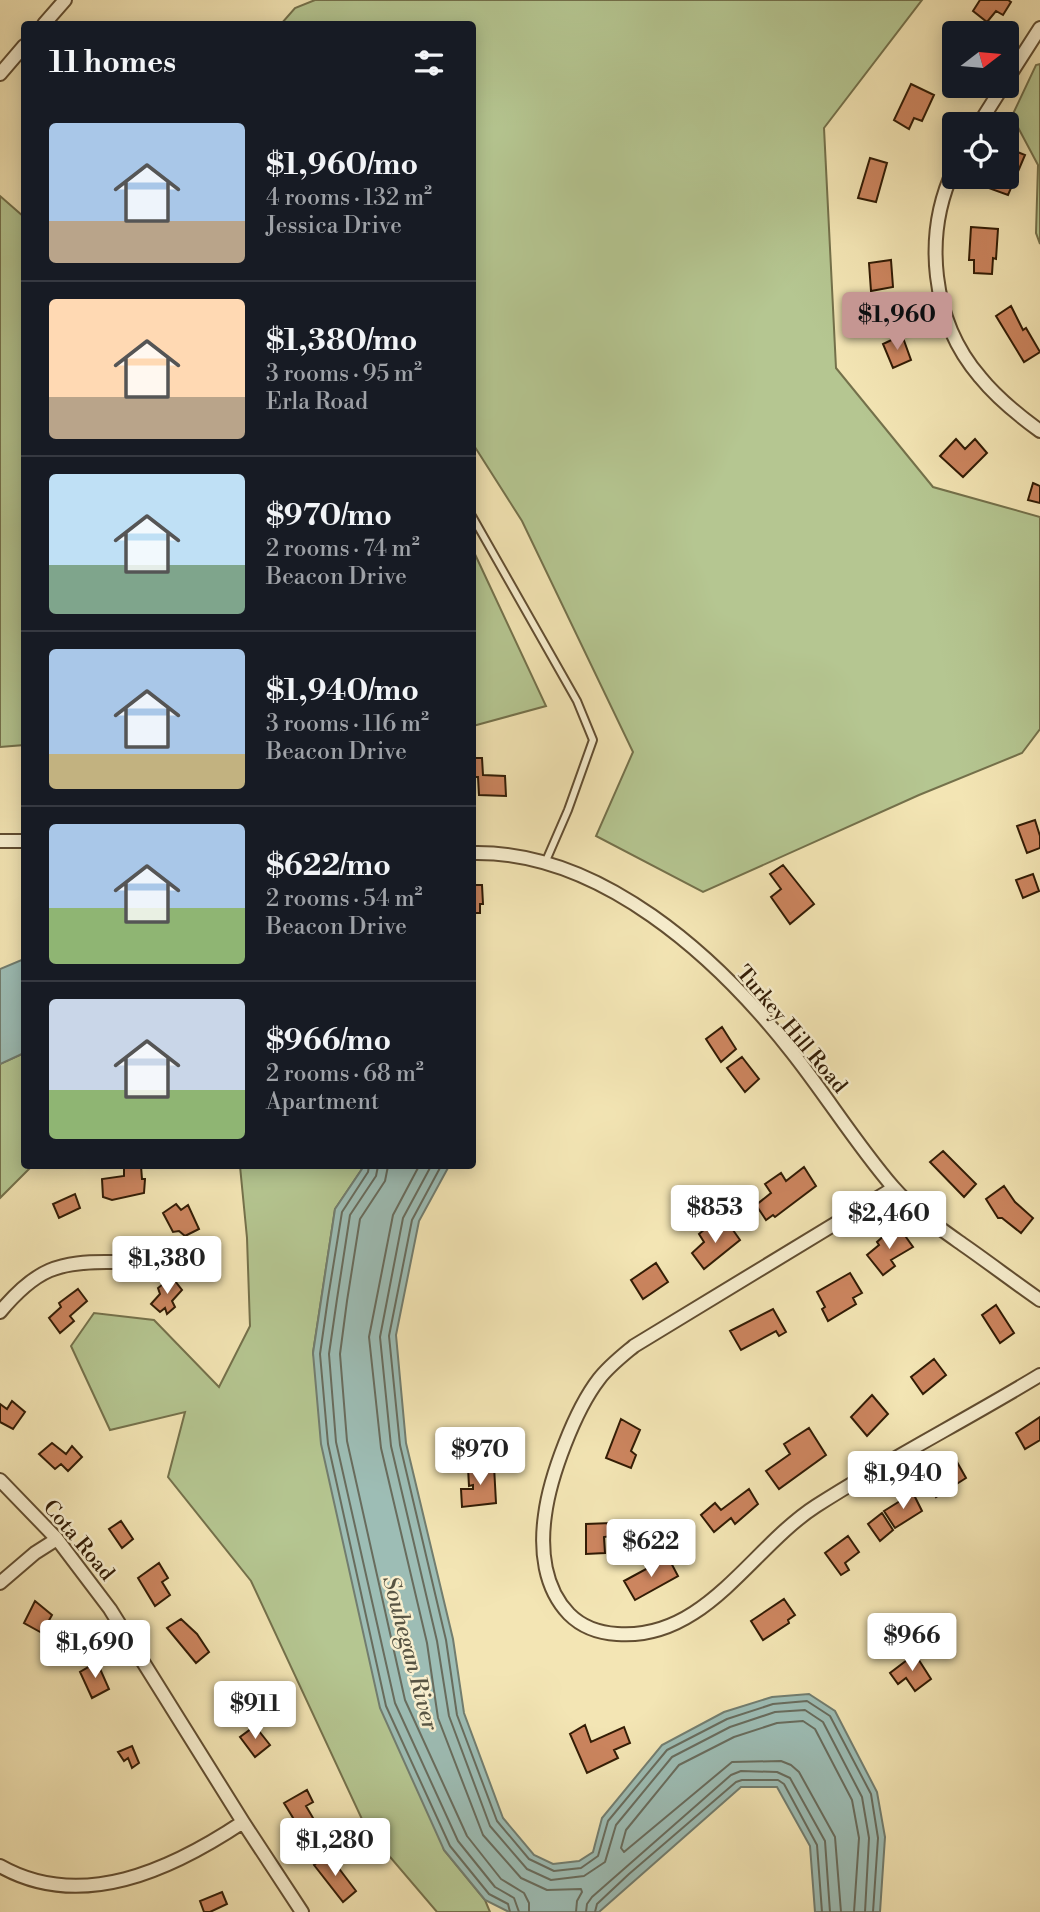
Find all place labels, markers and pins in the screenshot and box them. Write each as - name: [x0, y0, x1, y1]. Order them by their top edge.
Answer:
- pin: $1,960: [840, 292, 954, 352]
- pin: $853: [674, 1186, 756, 1245]
- pin: $2,460: [832, 1192, 946, 1251]
- pin: $1,380: [110, 1236, 224, 1296]
- pin: $970: [439, 1428, 521, 1487]
- pin: $1,940: [846, 1452, 960, 1511]
- pin: $622: [610, 1520, 692, 1579]
- pin: $966: [871, 1614, 953, 1673]
- pin: $1,690: [38, 1620, 152, 1680]
- pin: $911: [214, 1682, 296, 1741]
- pin: $1,280: [278, 1818, 392, 1878]

